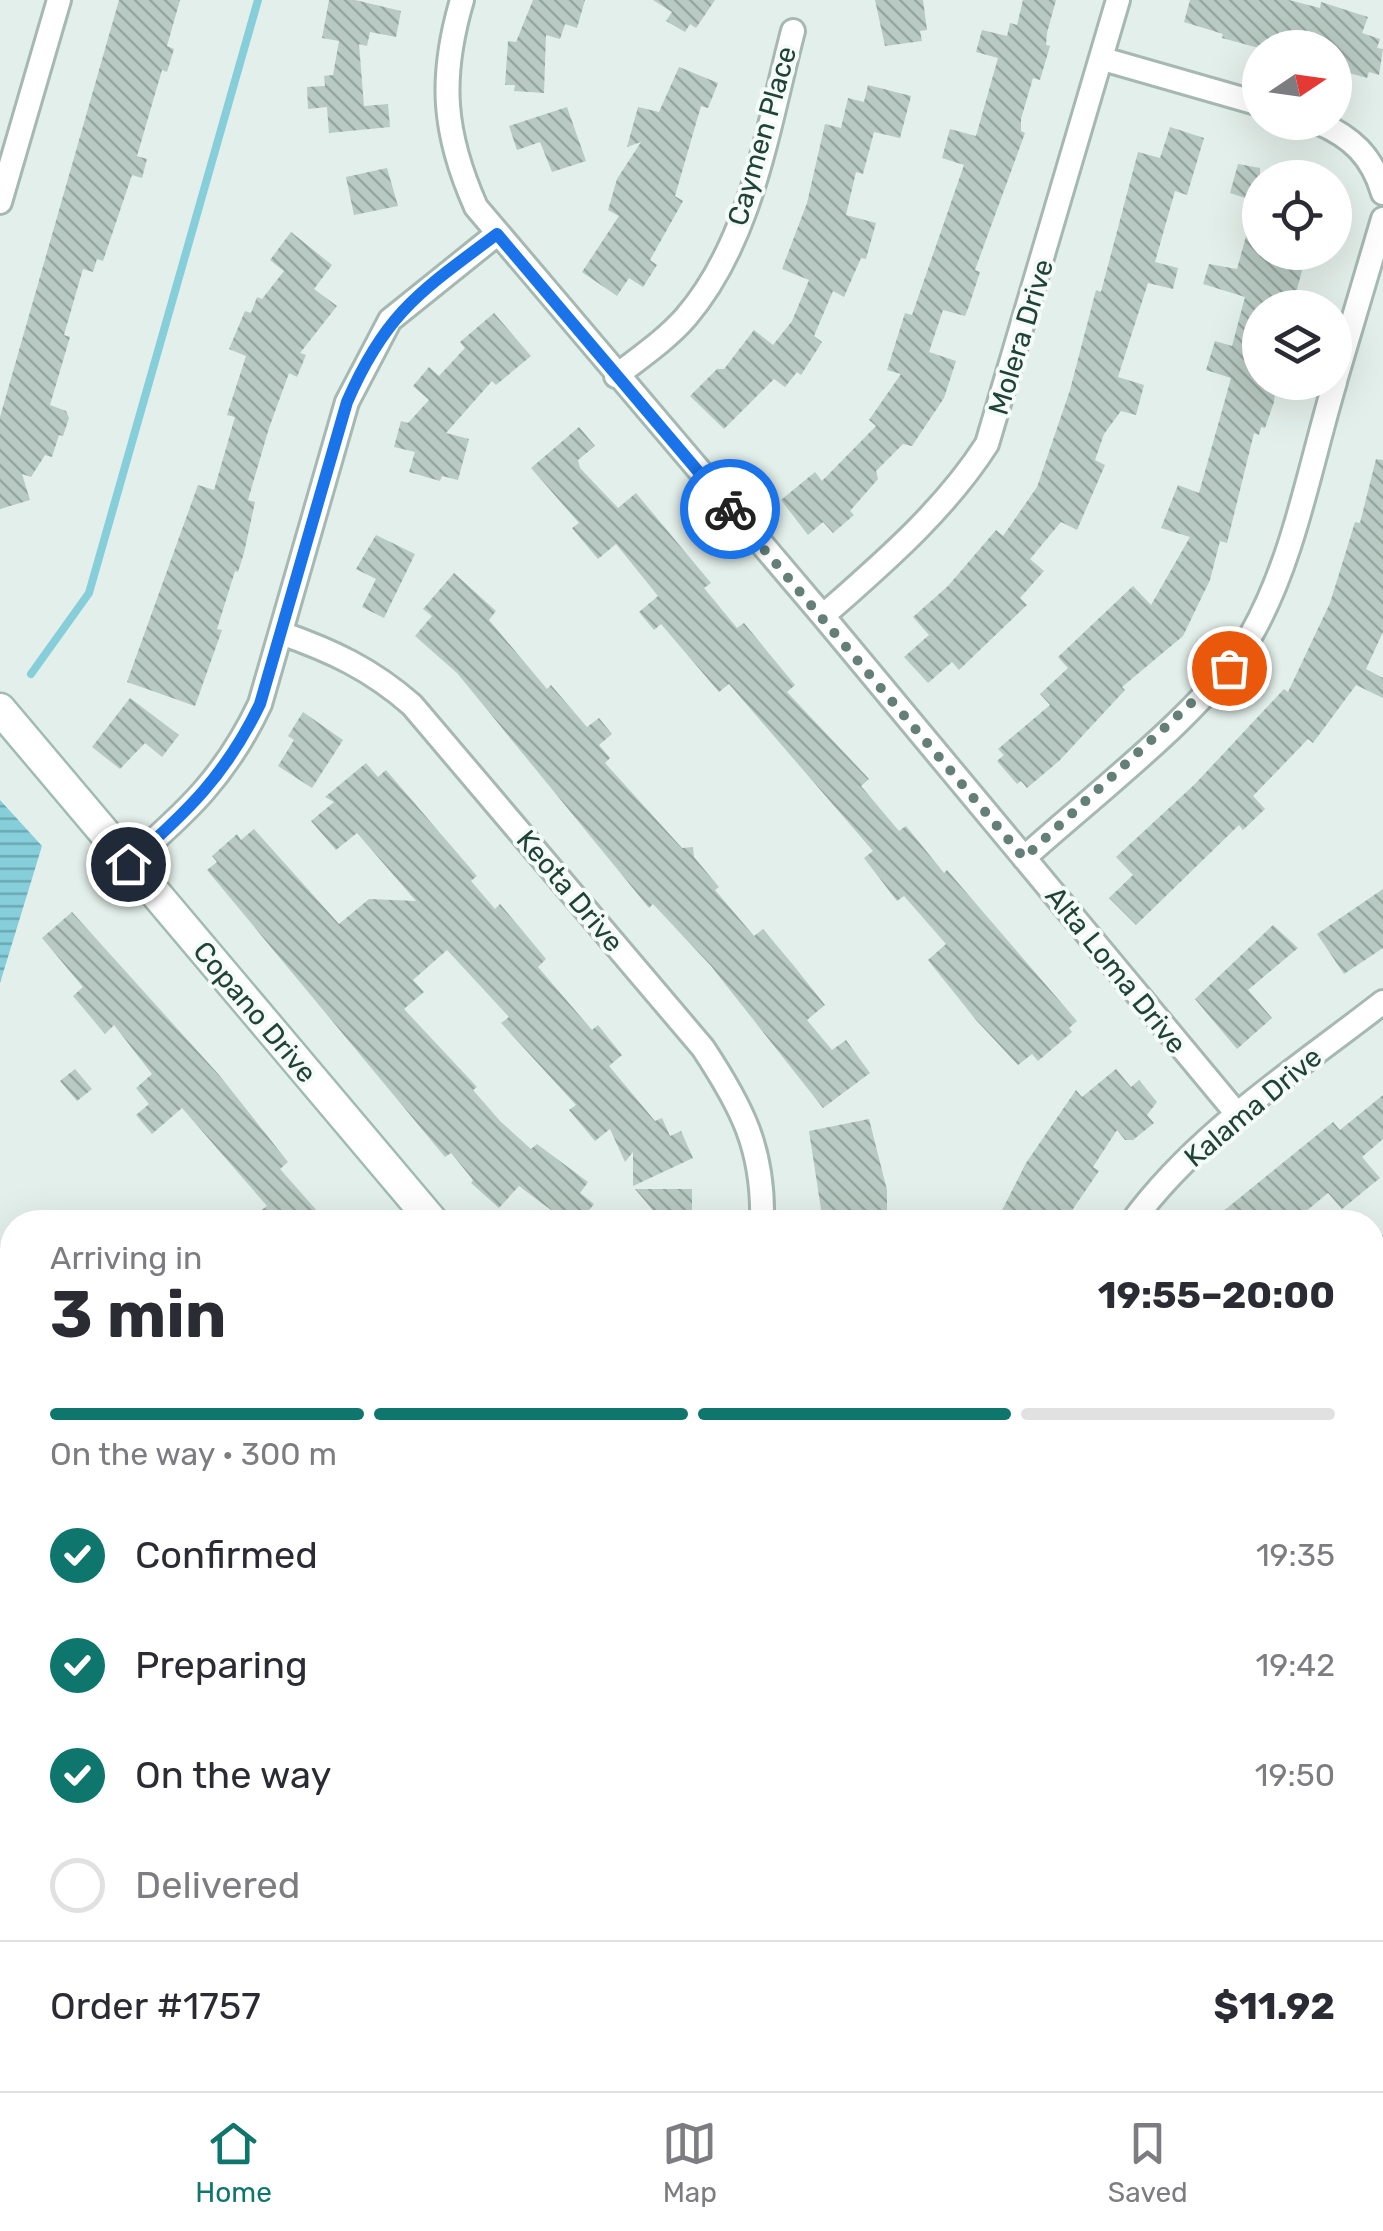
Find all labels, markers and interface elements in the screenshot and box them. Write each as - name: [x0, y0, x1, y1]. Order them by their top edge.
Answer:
- north arrow: [1242, 30, 1352, 140]
- map controls: [1242, 30, 1352, 400]
- street label: Caymen Place: [721, 43, 803, 229]
- button: locate: [1242, 160, 1352, 270]
- street label: Molera Drive: [982, 255, 1060, 419]
- button: layers: [1242, 290, 1352, 400]
- courier: [680, 459, 780, 559]
- icon: bike: [703, 482, 758, 537]
- pin: [1187, 626, 1272, 711]
- icon: bag: [1202, 641, 1257, 696]
- pin: [86, 822, 171, 907]
- street label: Keota Drive: [510, 824, 630, 958]
- icon: home: [101, 837, 156, 892]
- street label: Alta Loma Drive: [1039, 880, 1193, 1060]
- street label: Copano Drive: [186, 935, 324, 1089]
- street label: Kalama Drive: [1178, 1040, 1328, 1174]
- text: Arriving in: [50, 1239, 202, 1277]
- text: 19:55–20:00: [1098, 1272, 1335, 1318]
- text: 3 min: [50, 1276, 227, 1353]
- text: On the way · 300 m: [50, 1435, 337, 1473]
- icon: check: [50, 1528, 105, 1583]
- text: Confirmed: [135, 1532, 318, 1578]
- text: 19:35: [1256, 1536, 1335, 1574]
- icon: check: [50, 1638, 105, 1693]
- text: Preparing: [135, 1642, 308, 1688]
- text: 19:42: [1255, 1646, 1335, 1684]
- icon: check: [50, 1748, 105, 1803]
- text: On the way: [135, 1752, 331, 1798]
- text: 19:50: [1255, 1756, 1335, 1794]
- text: Delivered: [135, 1862, 300, 1908]
- text: Order #1757: [50, 1983, 261, 2029]
- text: $11.92: [1214, 1983, 1335, 2029]
- tab: Home: [195, 2116, 272, 2209]
- tab: Map: [662, 2116, 717, 2209]
- tab: Saved: [1108, 2116, 1188, 2209]

